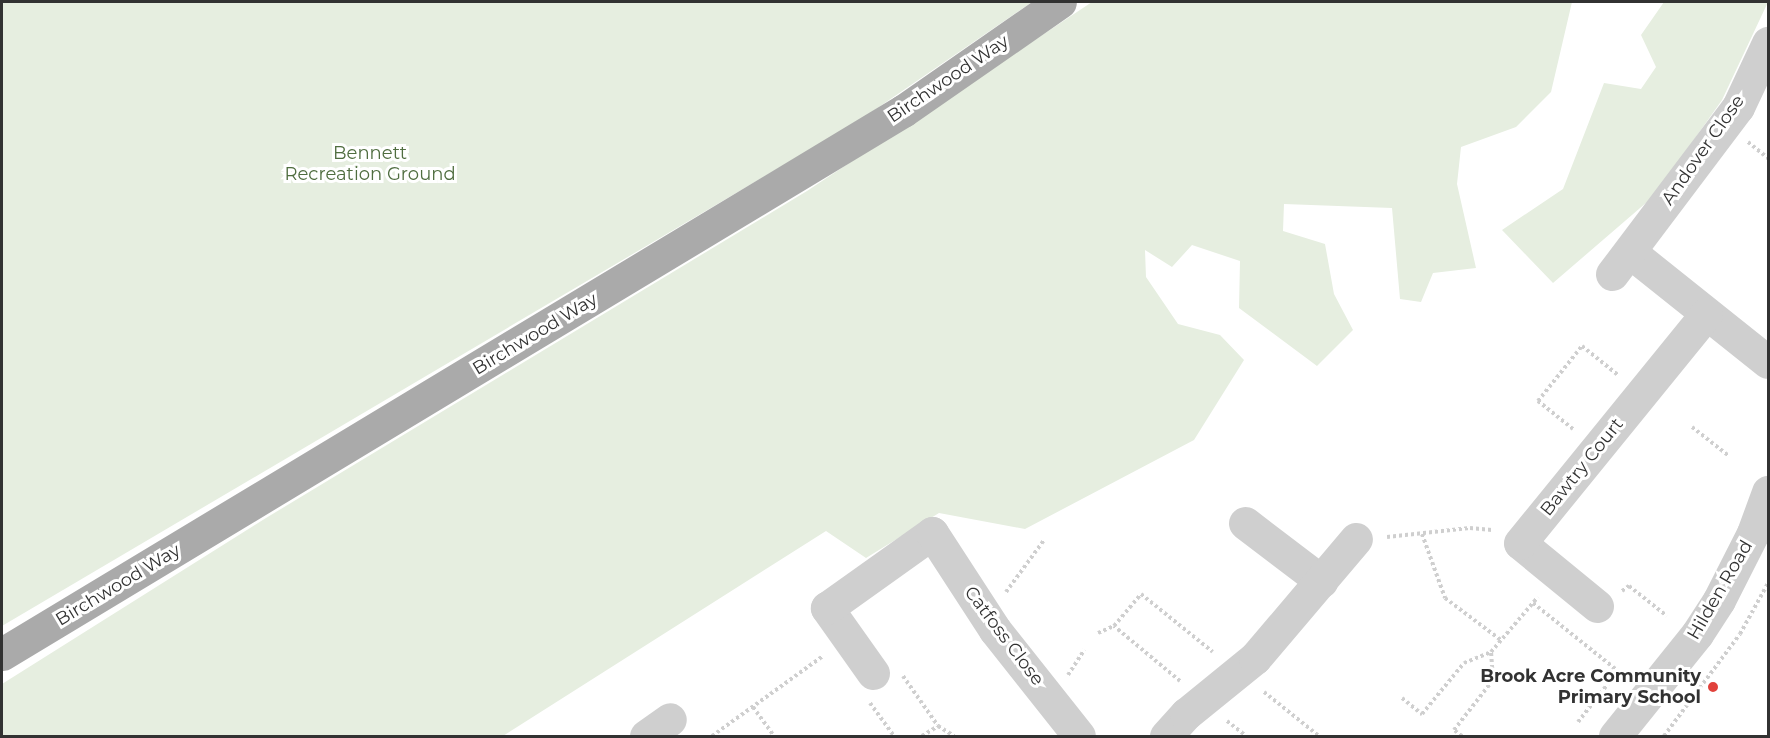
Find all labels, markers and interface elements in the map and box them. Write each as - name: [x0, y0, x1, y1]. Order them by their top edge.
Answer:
- street label: Birchwood Way: [883, 30, 1013, 128]
- street label: Andover Close: [1657, 91, 1749, 209]
- park label: Bennett Recreation Ground: [284, 143, 456, 186]
- street label: Birchwood Way: [469, 288, 601, 380]
- street label: Bawtry Court: [1536, 414, 1628, 520]
- street label: Hilden Road: [1683, 536, 1757, 644]
- street label: Birchwood Way: [52, 539, 184, 631]
- street label: Catfoss Close: [960, 582, 1048, 690]
- place label: Brook Acre Community Primary School: [1480, 666, 1701, 708]
- marker: Brook Acre Community Primary School: [1706, 680, 1720, 694]

